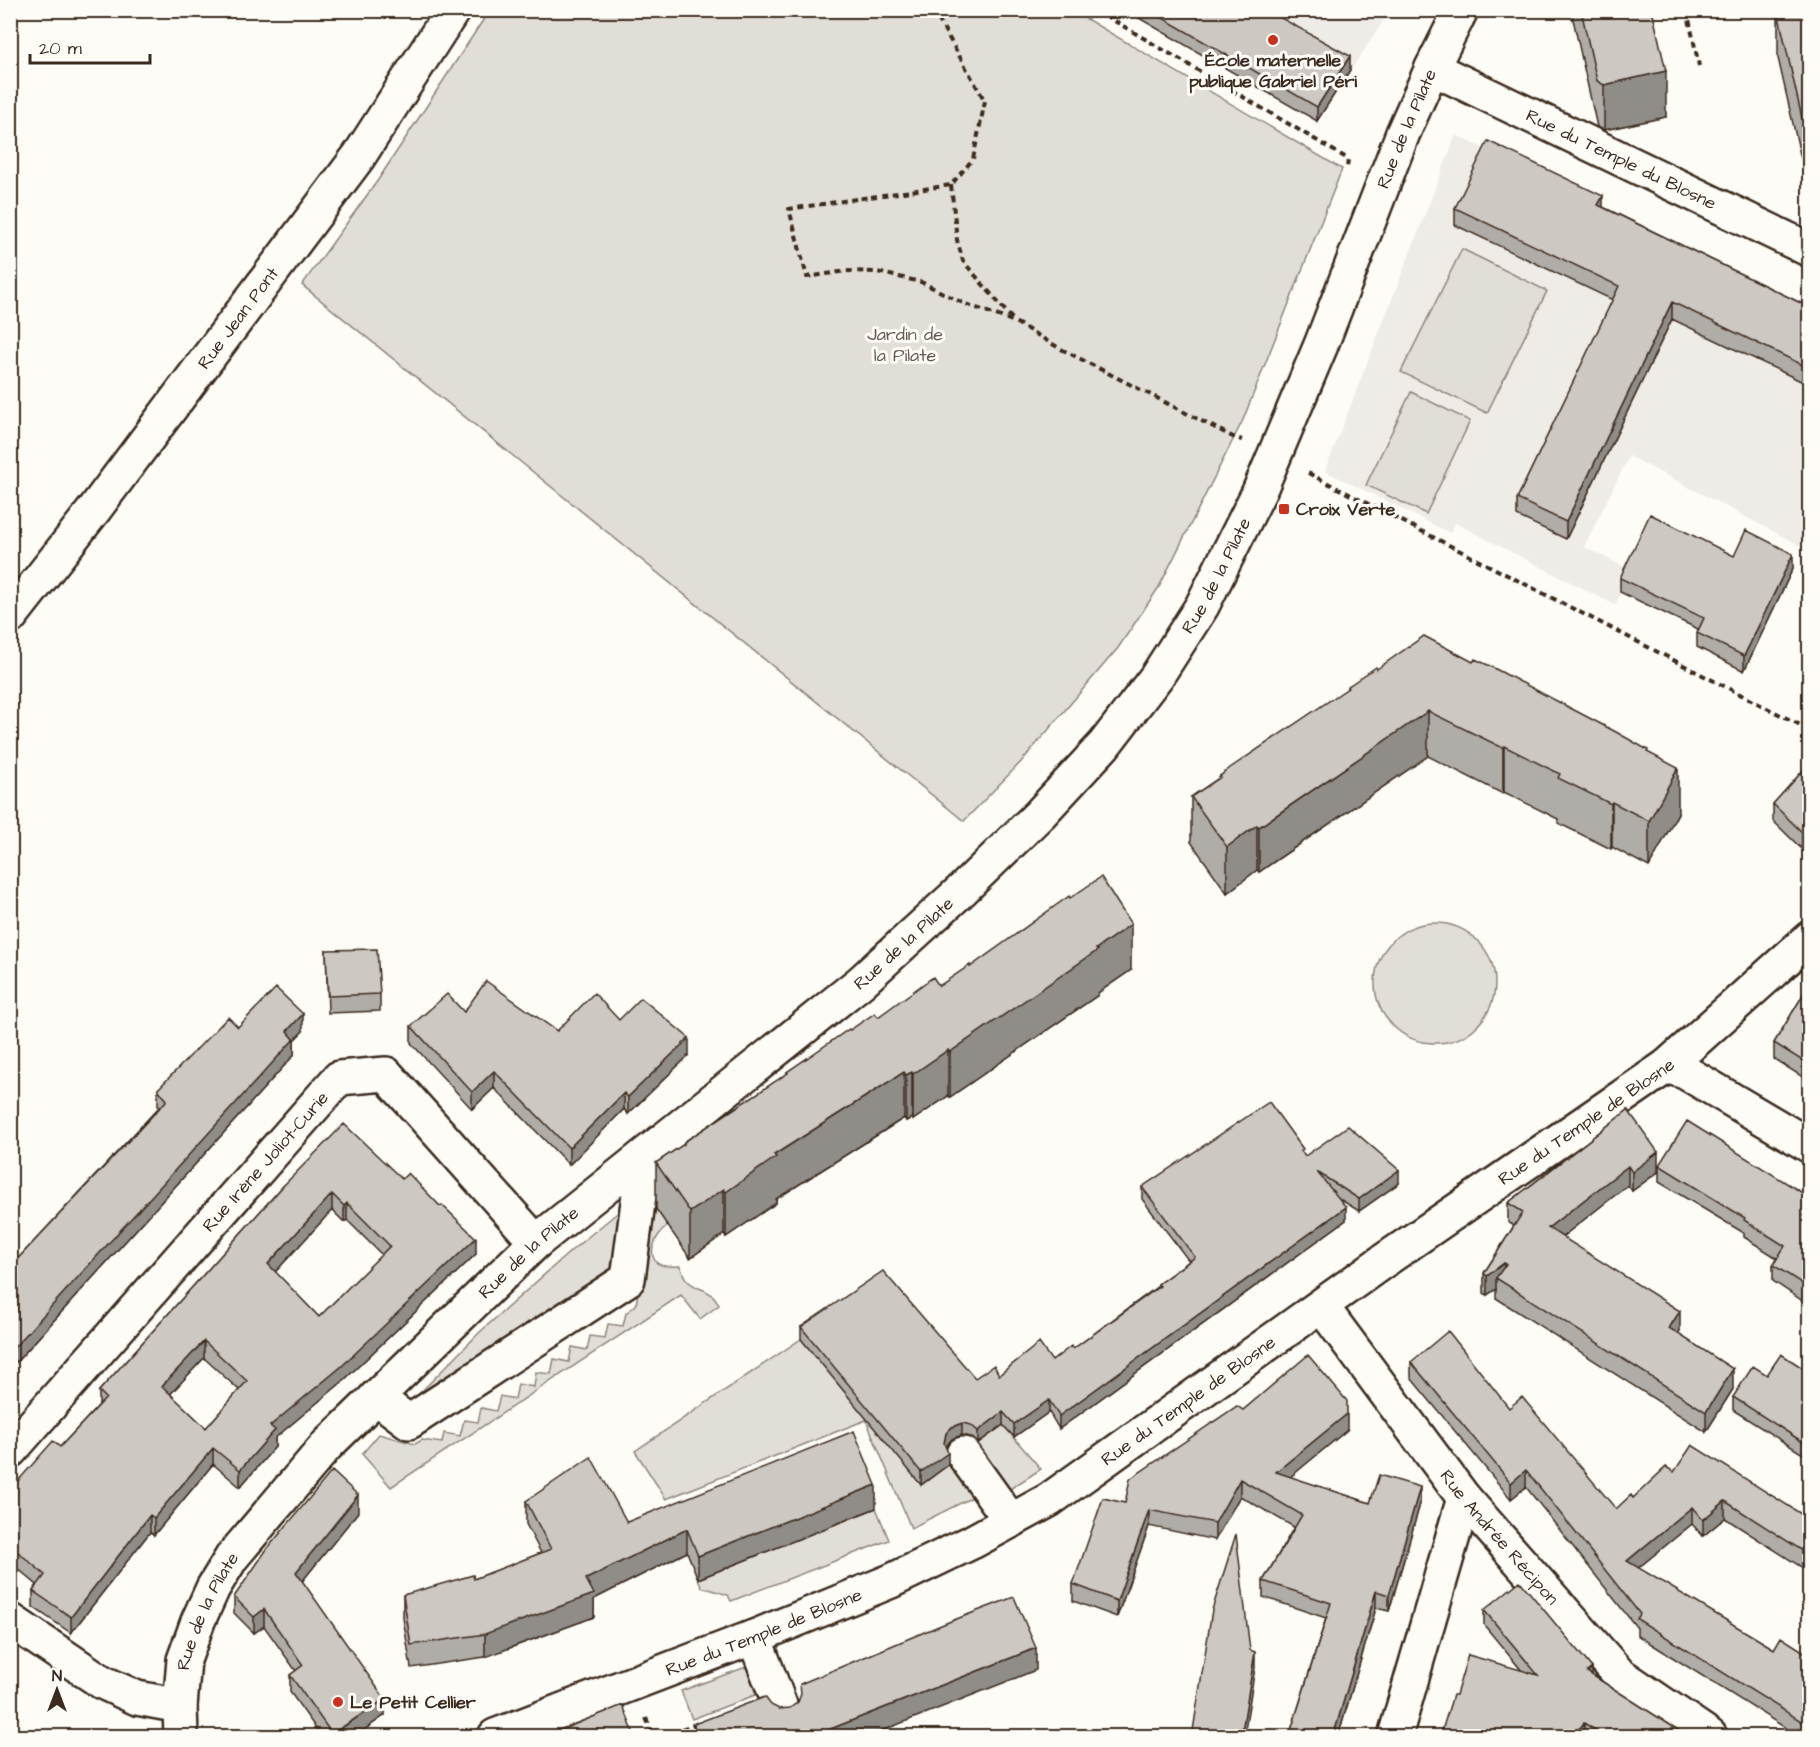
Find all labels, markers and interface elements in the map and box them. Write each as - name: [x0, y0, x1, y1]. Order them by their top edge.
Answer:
- scale bar: [30, 27, 150, 65]
- marker: École maternelle publique Gabriel Péri: [1266, 33, 1280, 47]
- text: 20 m: [39, 36, 82, 61]
- place label: École maternelle publique Gabriel Péri: [1189, 48, 1357, 94]
- street label: Rue de la Pilate: [1371, 65, 1443, 192]
- street label: Rue du Temple du Blosne: [1522, 103, 1721, 216]
- street label: Rue Jean Pont: [192, 261, 285, 374]
- park label: Jardin de la Pilate: [867, 322, 943, 368]
- place label: Croix Verte: [1296, 497, 1395, 522]
- marker: Croix Verte: [1277, 502, 1291, 516]
- street label: Rue de la Pilate: [1175, 513, 1257, 639]
- street label: Rue de la Pilate: [848, 891, 959, 996]
- street label: Rue du Temple de Blosne: [1493, 1053, 1681, 1192]
- street label: Rue Irène Joliot-Curie: [197, 1086, 335, 1238]
- street label: Rue de la Pilate: [473, 1200, 584, 1304]
- street label: Rue du Temple de Blosne: [1096, 1330, 1281, 1472]
- street label: Rue Andrée Récipon: [1434, 1464, 1564, 1610]
- street label: Rue de la Pilate: [171, 1547, 245, 1671]
- street label: Rue du Temple de Blosne: [662, 1582, 866, 1683]
- north arrow: [27, 1660, 87, 1720]
- text: N: [52, 1665, 62, 1687]
- place label: Le Petit Cellier: [350, 1690, 476, 1715]
- marker: Le Petit Cellier: [331, 1695, 345, 1709]

